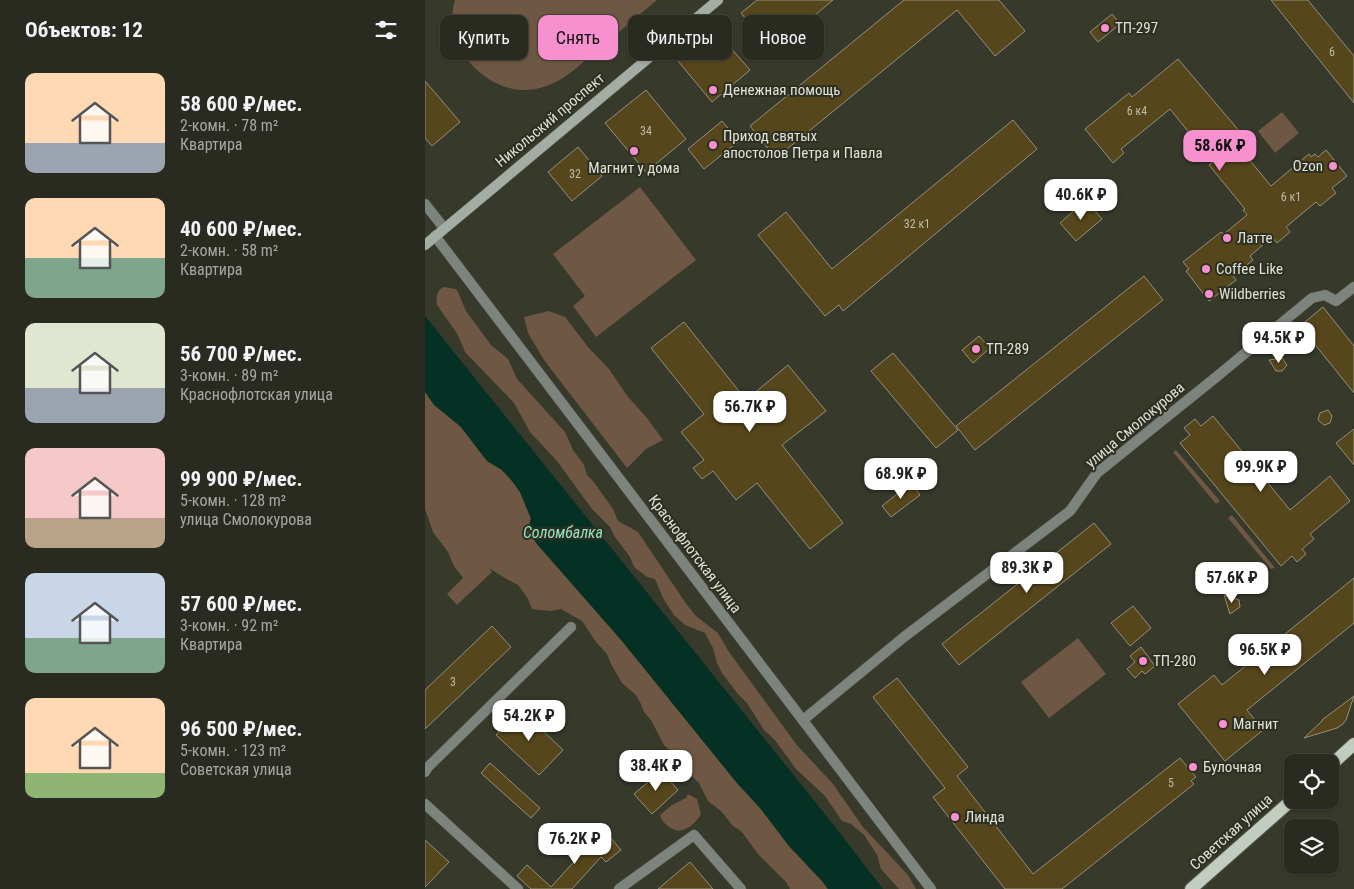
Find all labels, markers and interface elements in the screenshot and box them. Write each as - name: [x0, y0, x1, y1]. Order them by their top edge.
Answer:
- chip: Купить: [440, 15, 528, 60]
- chip: Снять: [538, 15, 618, 60]
- chip: Фильтры: [628, 15, 732, 60]
- chip: Новое: [742, 15, 824, 60]
- icon: filters: [372, 16, 400, 44]
- text: Объектов: 12: [25, 18, 143, 42]
- place label: ТП-297: [1115, 19, 1158, 37]
- marker: ТП-297: [1099, 22, 1111, 34]
- house number: 6: [1329, 45, 1335, 59]
- street label: Никольский проспект: [492, 69, 608, 171]
- place label: Денежная помощь: [723, 81, 840, 99]
- marker: Денежная помощь: [707, 84, 719, 96]
- text: 58 600 ₽/мес.: [180, 92, 303, 116]
- icon: home: [65, 93, 125, 153]
- house number: 6 к4: [1127, 104, 1147, 118]
- text: 2-комн. · 78 m²: [180, 116, 278, 135]
- house number: 34: [640, 124, 652, 138]
- place label: Приход святых апостолов Петра и Павла: [723, 127, 883, 162]
- pin: 58.6K ₽: [1174, 130, 1266, 172]
- text: Квартира: [180, 135, 242, 154]
- text: 58.6K ₽: [1194, 136, 1246, 155]
- marker: Приход святых апостолов Петра и Павла: [707, 139, 719, 151]
- marker: Магнит у дома: [628, 145, 640, 157]
- place label: Ozon: [1293, 157, 1323, 175]
- place label: Магнит у дома: [588, 159, 680, 177]
- marker: Ozon: [1327, 160, 1339, 172]
- house number: 32: [569, 167, 581, 181]
- pin: 40.6K ₽: [1035, 178, 1127, 221]
- text: 40.6K ₽: [1055, 185, 1107, 204]
- house number: 6 к1: [1281, 190, 1301, 204]
- text: 40 600 ₽/мес.: [180, 217, 303, 241]
- house number: 32 к1: [904, 217, 930, 231]
- icon: home: [65, 218, 125, 278]
- place label: Латте: [1237, 229, 1273, 247]
- marker: Латте: [1221, 232, 1233, 244]
- text: 2-комн. · 58 m²: [180, 241, 278, 260]
- text: Квартира: [180, 260, 242, 279]
- place label: Coffee Like: [1216, 260, 1283, 278]
- marker: Coffee Like: [1200, 263, 1212, 275]
- place label: Wildberries: [1219, 285, 1286, 303]
- marker: Wildberries: [1203, 288, 1215, 300]
- pin: 94.5K ₽: [1233, 322, 1325, 364]
- text: 94.5K ₽: [1253, 328, 1305, 347]
- place label: ТП-289: [986, 340, 1029, 358]
- text: 56 700 ₽/мес.: [180, 342, 303, 366]
- icon: home: [65, 343, 125, 403]
- marker: ТП-289: [970, 343, 982, 355]
- text: 3-комн. · 89 m²: [180, 366, 278, 385]
- street label: улица Смолокурова: [1082, 378, 1188, 472]
- text: Краснофлотская улица: [180, 385, 333, 404]
- pin: 56.7K ₽: [704, 390, 796, 433]
- text: 56.7K ₽: [724, 397, 776, 416]
- pin: 99.9K ₽: [1215, 450, 1307, 493]
- text: 99.9K ₽: [1235, 457, 1287, 476]
- pin: 68.9K ₽: [855, 458, 947, 500]
- text: 68.9K ₽: [875, 464, 927, 483]
- text: 99 900 ₽/мес.: [180, 467, 303, 491]
- icon: home: [65, 468, 125, 528]
- text: 5-комн. · 128 m²: [180, 491, 286, 510]
- street label: Краснофлотская улица: [645, 491, 745, 617]
- text: улица Смолокурова: [180, 510, 312, 529]
- water label: Соломбалка: [523, 523, 603, 542]
- pin: 89.3K ₽: [981, 552, 1073, 594]
- text: 89.3K ₽: [1001, 558, 1053, 577]
- pin: 57.6K ₽: [1186, 562, 1278, 604]
- text: 57.6K ₽: [1206, 568, 1258, 587]
- text: 57 600 ₽/мес.: [180, 592, 303, 616]
- icon: home: [65, 593, 125, 653]
- text: 3-комн. · 92 m²: [180, 616, 278, 635]
- pin: 96.5K ₽: [1219, 634, 1311, 676]
- text: Квартира: [180, 635, 242, 654]
- text: 96.5K ₽: [1239, 640, 1291, 659]
- place label: ТП-280: [1153, 652, 1196, 670]
- marker: ТП-280: [1137, 655, 1149, 667]
- house number: 3: [450, 675, 456, 689]
- pin: 54.2K ₽: [483, 700, 575, 742]
- text: 54.2K ₽: [503, 706, 555, 725]
- place label: Магнит: [1233, 715, 1279, 733]
- text: 96 500 ₽/мес.: [180, 717, 303, 741]
- icon: home: [65, 718, 125, 778]
- marker: Магнит: [1217, 718, 1229, 730]
- text: 5-комн. · 123 m²: [180, 741, 286, 760]
- pin: 38.4K ₽: [610, 750, 702, 792]
- map controls: [1284, 754, 1339, 874]
- button: locate: [1284, 754, 1339, 809]
- text: 38.4K ₽: [630, 756, 682, 775]
- place label: Булочная: [1203, 758, 1262, 776]
- text: Советская улица: [180, 760, 292, 779]
- marker: Булочная: [1187, 761, 1199, 773]
- house number: 5: [1168, 776, 1174, 790]
- street label: Советская улица: [1186, 790, 1276, 874]
- place label: Линда: [965, 808, 1005, 826]
- marker: Линда: [949, 811, 961, 823]
- button: layers: [1284, 819, 1339, 874]
- pin: 76.2K ₽: [529, 822, 621, 865]
- text: 76.2K ₽: [549, 829, 601, 848]

